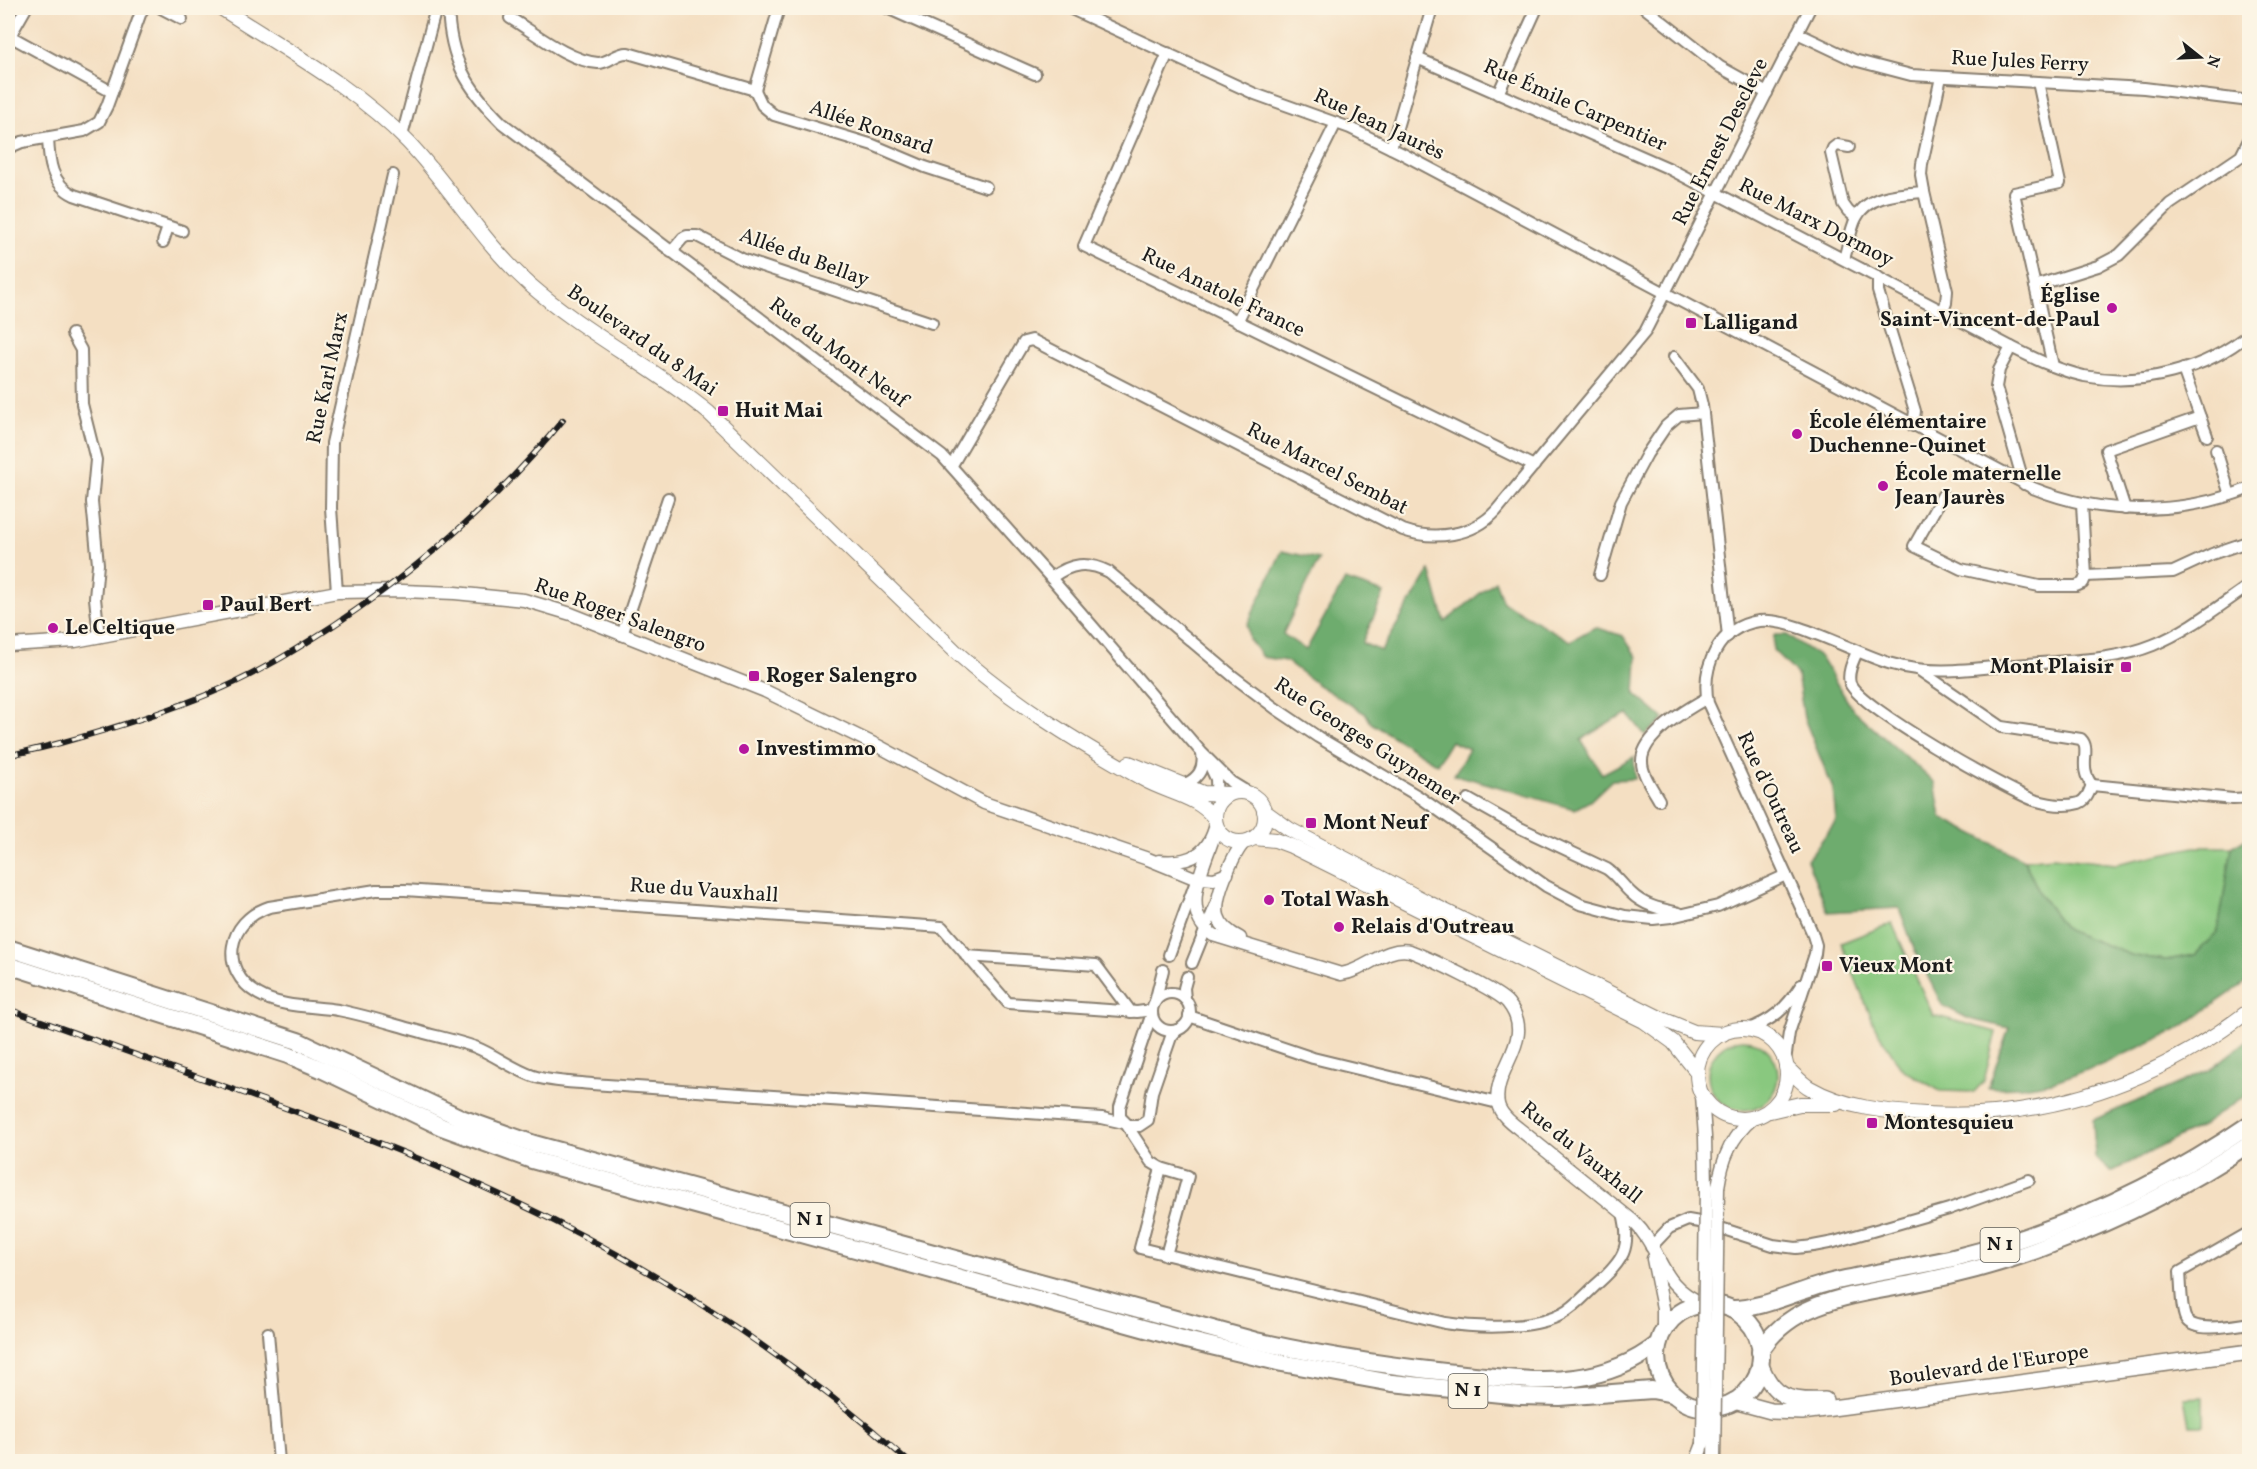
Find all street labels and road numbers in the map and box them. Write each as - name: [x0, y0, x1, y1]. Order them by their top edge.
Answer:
- street label: Rue Jules Ferry: [1950, 44, 2090, 80]
- street label: Rue Émile Carpentier: [1479, 52, 1672, 160]
- street label: Rue Ernest Descleve: [1666, 53, 1776, 231]
- street label: Rue Jean Jaurès: [1309, 82, 1449, 168]
- street label: Allée Ronsard: [805, 93, 937, 163]
- street label: Rue Marx Dormoy: [1733, 171, 1899, 275]
- street label: Allée du Bellay: [735, 221, 874, 295]
- street label: Rue Anatole France: [1136, 241, 1310, 345]
- street label: Boulevard du 8 Mai: [561, 278, 723, 404]
- street label: Rue du Mont Neuf: [762, 291, 915, 416]
- street label: Rue Karl Marx: [300, 309, 356, 447]
- street label: Rue Marcel Sembat: [1241, 416, 1413, 522]
- street label: Rue Roger Salengro: [530, 571, 710, 661]
- street label: Rue Georges Guynemer: [1268, 671, 1466, 813]
- street label: Rue d'Outreau: [1729, 727, 1811, 859]
- street label: Rue du Vauxhall: [629, 871, 779, 911]
- street label: Rue du Vauxhall: [1514, 1095, 1648, 1211]
- road number: N 1: [790, 1203, 830, 1237]
- road number: N 1: [1980, 1228, 2020, 1262]
- street label: Boulevard de l'Europe: [1887, 1338, 2091, 1394]
- road number: N 1: [1448, 1374, 1488, 1408]

